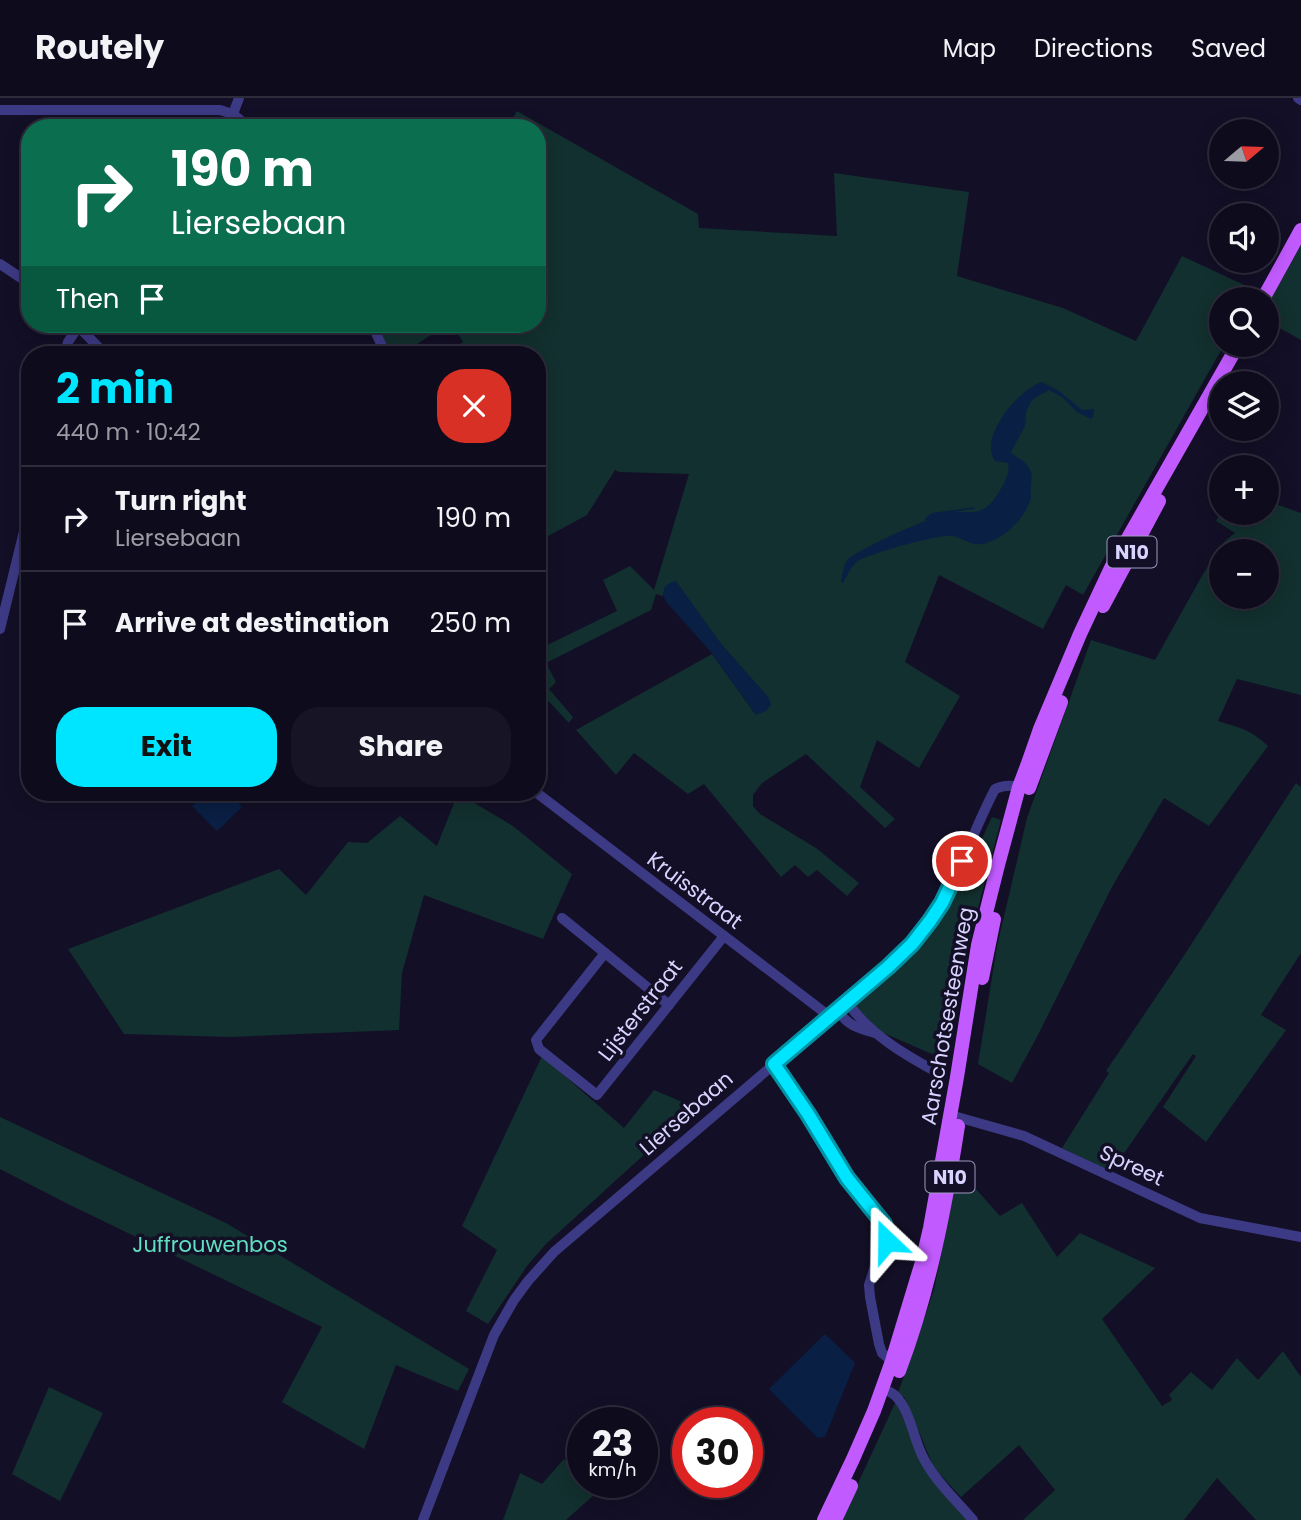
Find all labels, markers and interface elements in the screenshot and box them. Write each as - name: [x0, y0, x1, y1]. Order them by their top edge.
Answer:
- text: Routely: [35, 24, 164, 71]
- text: Map: [943, 32, 996, 65]
- text: Directions: [1034, 32, 1153, 65]
- text: Saved: [1191, 32, 1266, 65]
- north arrow: [1209, 119, 1279, 189]
- map controls: [1209, 119, 1279, 609]
- text: 190 m: [171, 135, 314, 203]
- icon: right: [56, 147, 147, 238]
- text: Liersebaan: [171, 200, 346, 245]
- button: sound: [1209, 203, 1279, 273]
- icon: arrive: [133, 280, 171, 318]
- text: Then: [56, 281, 119, 317]
- button: search: [1209, 287, 1279, 357]
- text: 2 min: [56, 359, 174, 418]
- button: close: [437, 369, 511, 443]
- button: layers: [1209, 371, 1279, 441]
- text: 440 m · 10:42: [56, 416, 201, 448]
- button: +: [1209, 455, 1279, 525]
- text: Turn right: [115, 483, 247, 519]
- icon: right: [56, 500, 94, 538]
- text: 190 m: [436, 500, 511, 536]
- text: Liersebaan: [115, 522, 241, 554]
- road number: N10: [1108, 536, 1156, 568]
- button: −: [1209, 539, 1279, 609]
- icon: arrive: [56, 605, 94, 643]
- text: Arrive at destination: [115, 605, 390, 641]
- text: 250 m: [430, 605, 511, 641]
- button: Exit: [56, 707, 277, 787]
- button: Share: [291, 707, 511, 787]
- pin: [932, 831, 992, 891]
- icon: arrive: [943, 842, 981, 880]
- street label: Kruisstraat: [641, 845, 749, 935]
- street label: Aarschotsesteenweg: [914, 905, 980, 1127]
- street label: Lijsterstraat: [591, 953, 689, 1067]
- street label: Liersebaan: [633, 1064, 739, 1162]
- street label: Spreet: [1095, 1137, 1169, 1193]
- road number: N10: [926, 1162, 974, 1192]
- position arrow: [850, 1204, 924, 1278]
- park label: Juffrouwenbos: [132, 1230, 288, 1259]
- speed limit sign: 30: [672, 1407, 763, 1498]
- text: 23: [592, 1419, 633, 1468]
- text: km/h: [589, 1457, 636, 1482]

